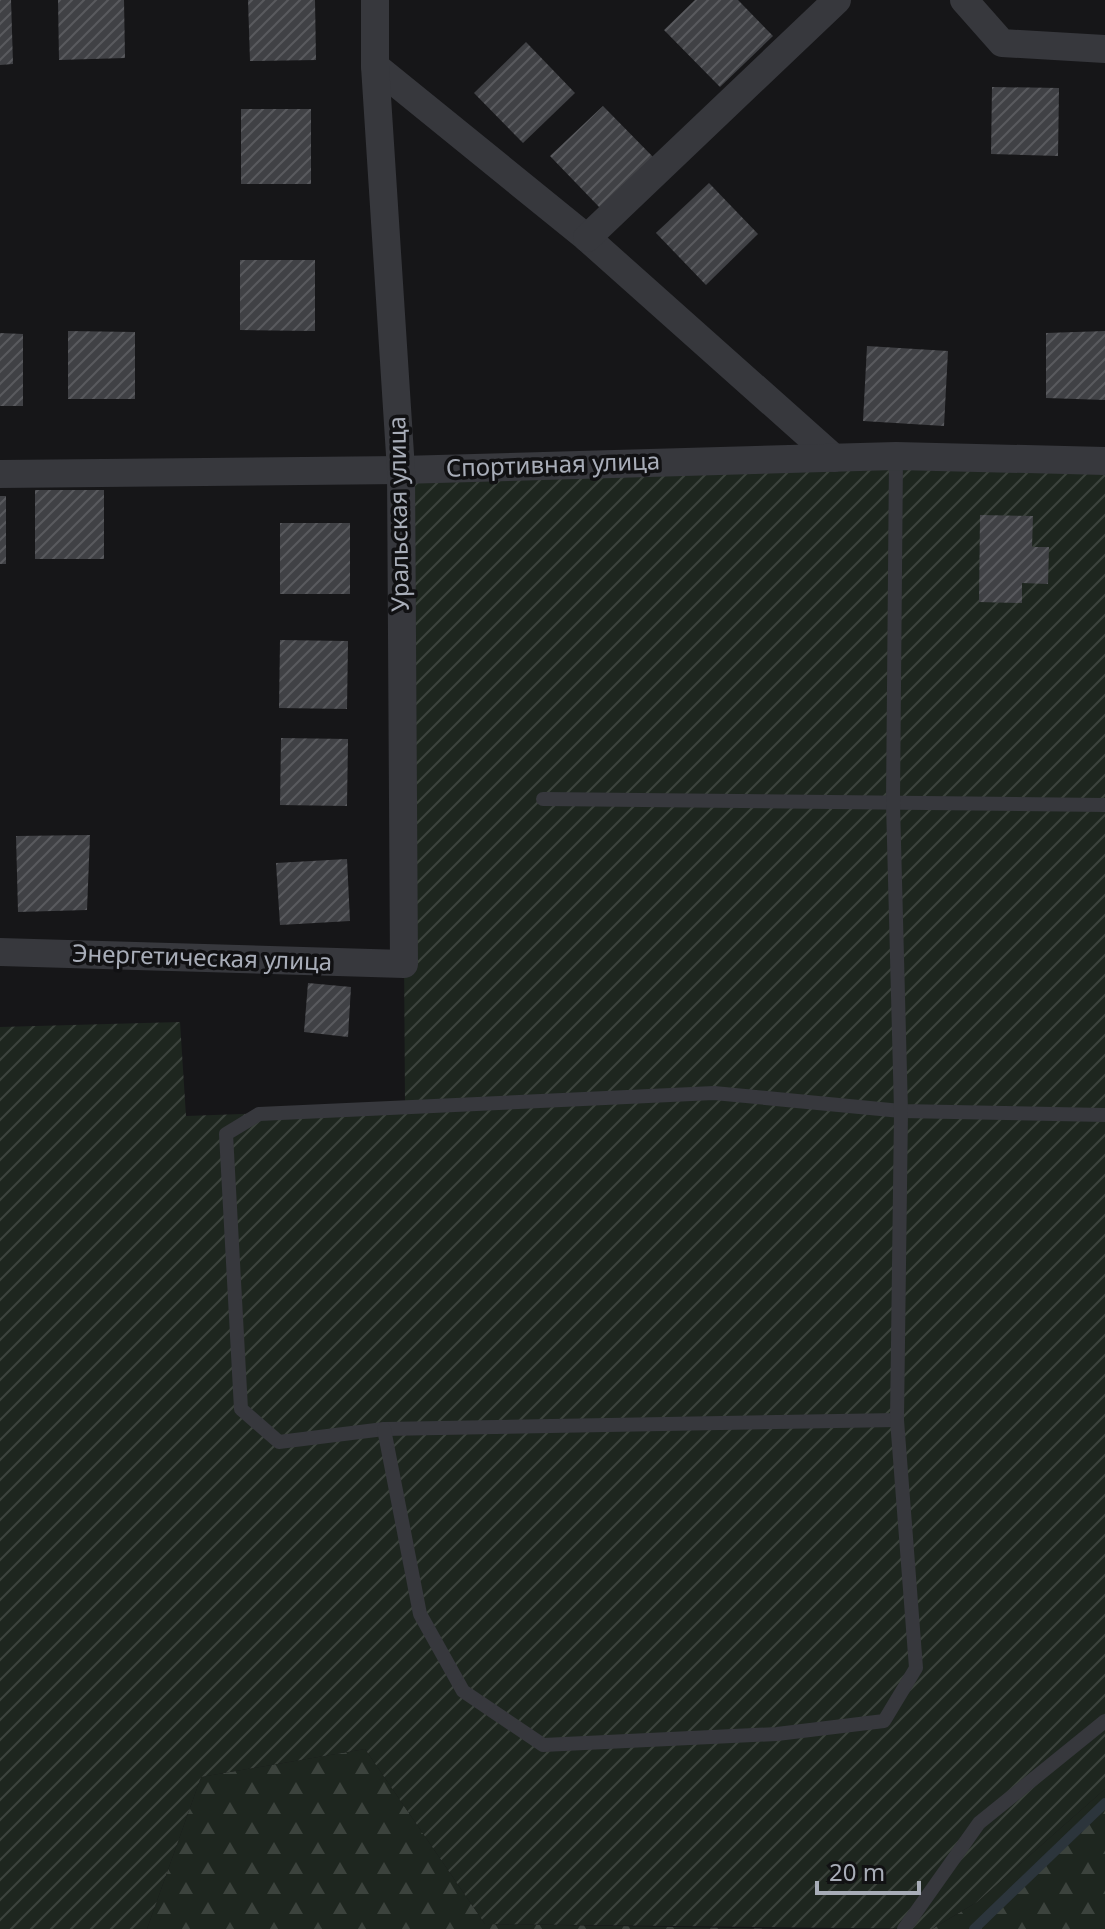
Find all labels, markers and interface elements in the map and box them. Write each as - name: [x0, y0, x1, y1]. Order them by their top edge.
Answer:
- street label: Уральская улица: [379, 416, 416, 612]
- street label: Спортивная улица: [445, 443, 661, 484]
- street label: Энергетическая улица: [71, 935, 333, 978]
- scale bar: [817, 1845, 919, 1895]
- text: 20 m: [829, 1855, 885, 1888]

